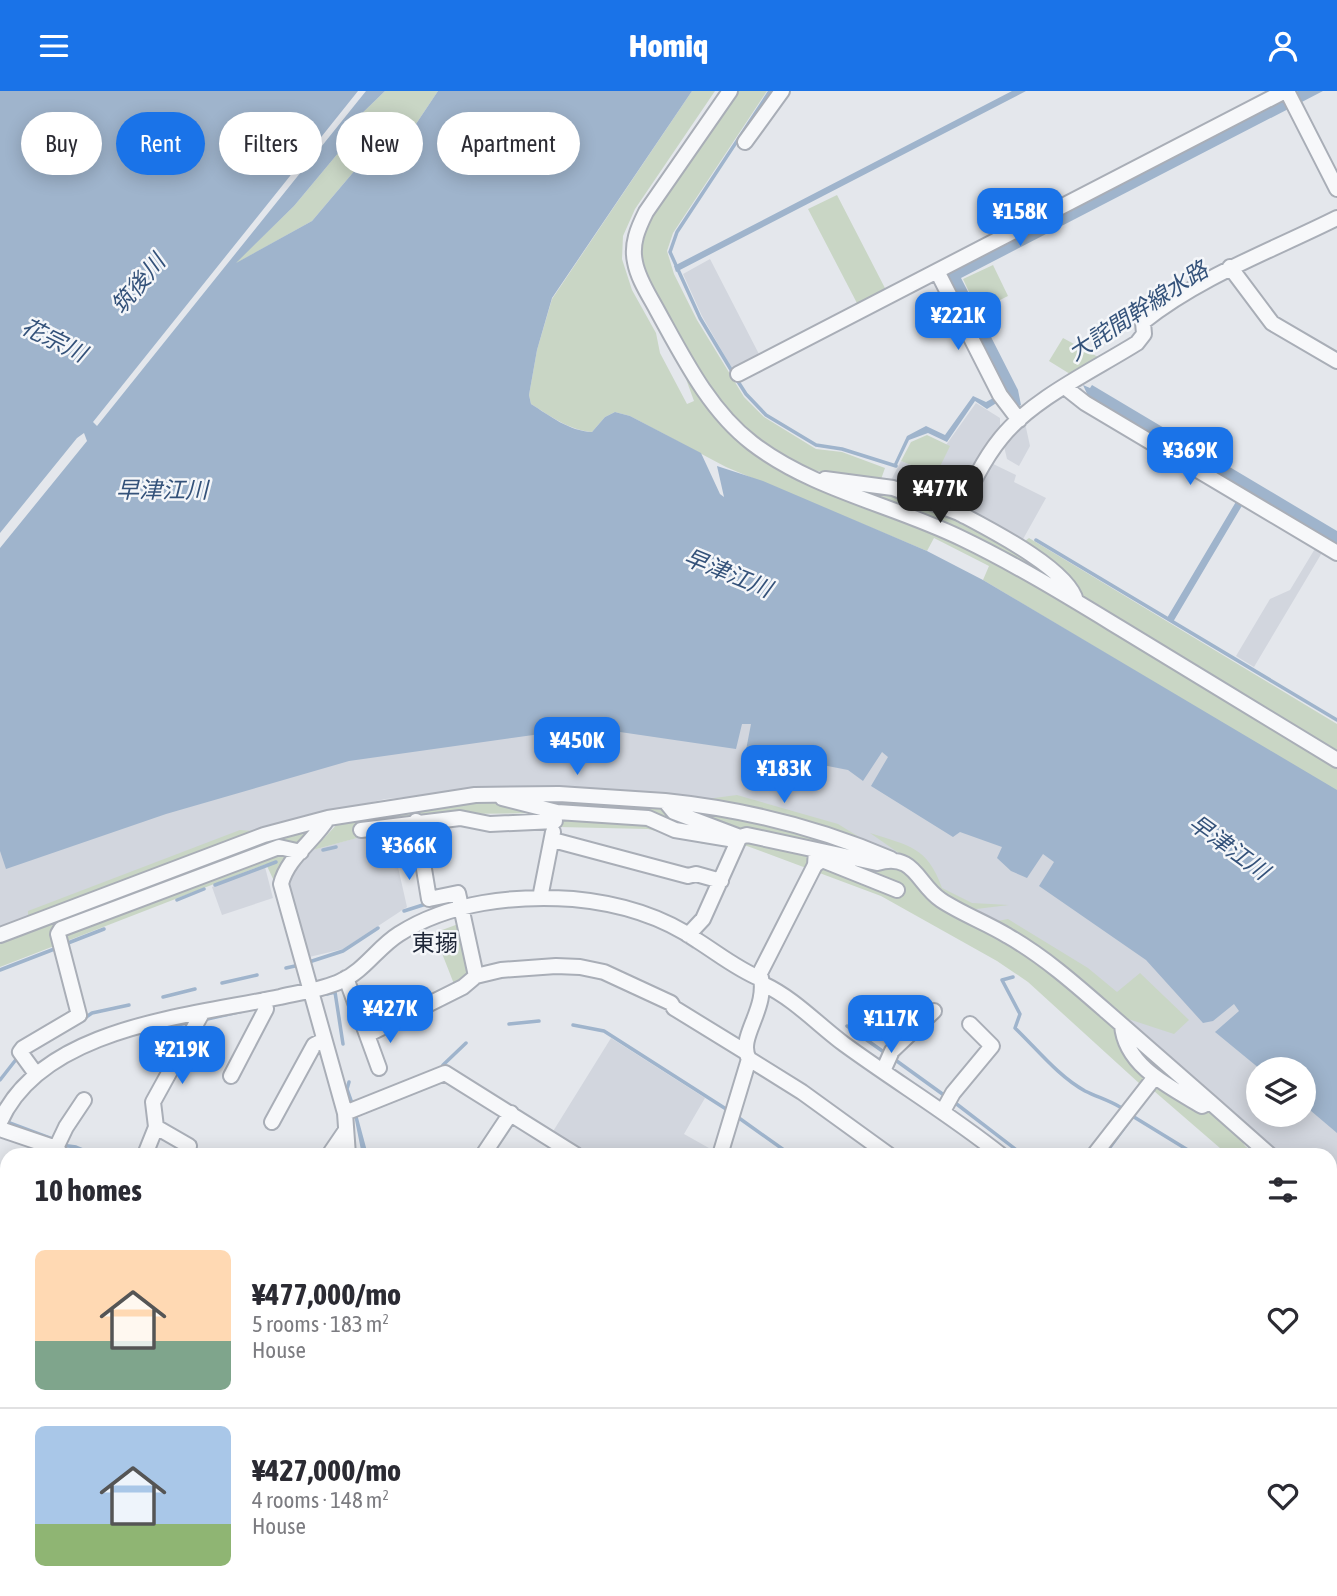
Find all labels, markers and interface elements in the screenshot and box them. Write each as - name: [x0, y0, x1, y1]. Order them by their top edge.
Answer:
- icon: menu: [35, 27, 73, 65]
- text: Homiq: [629, 27, 708, 64]
- icon: person: [1264, 27, 1302, 65]
- chip: Buy: [21, 112, 102, 175]
- chip: Rent: [116, 112, 205, 175]
- chip: Filters: [219, 112, 322, 175]
- chip: New: [336, 112, 423, 175]
- chip: Apartment: [437, 112, 580, 175]
- pin: ¥158K: [971, 188, 1069, 248]
- text: ¥158K: [993, 198, 1047, 224]
- water label: 筑後川: [106, 247, 172, 319]
- water label: 大詫間幹線水路: [1063, 255, 1214, 366]
- pin: ¥221K: [909, 293, 1007, 352]
- text: ¥221K: [931, 302, 985, 328]
- water label: 花宗川: [17, 313, 93, 368]
- pin: ¥369K: [1141, 427, 1239, 487]
- text: ¥369K: [1163, 437, 1217, 463]
- pin: ¥477K: [891, 465, 989, 525]
- text: ¥477K: [913, 475, 967, 501]
- water label: 早津江川: [116, 477, 211, 503]
- water label: 早津江川: [680, 544, 778, 603]
- pin: ¥450K: [528, 717, 626, 777]
- text: ¥450K: [550, 727, 604, 753]
- pin: ¥183K: [735, 745, 833, 805]
- text: ¥183K: [757, 755, 811, 781]
- water label: 早津江川: [1184, 809, 1276, 886]
- pin: ¥366K: [360, 823, 458, 882]
- text: ¥366K: [382, 832, 436, 858]
- district label: 東搦: [412, 930, 458, 956]
- pin: ¥427K: [341, 985, 439, 1045]
- text: ¥427K: [363, 995, 417, 1021]
- pin: ¥117K: [842, 995, 940, 1055]
- text: ¥117K: [864, 1005, 918, 1031]
- pin: ¥219K: [133, 1027, 231, 1086]
- text: ¥219K: [155, 1036, 209, 1062]
- map controls: [1246, 1057, 1316, 1127]
- button: layers: [1246, 1057, 1316, 1127]
- icon: filters: [1264, 1171, 1302, 1209]
- text: 10 homes: [35, 1173, 142, 1207]
- text: ¥477,000/mo: [252, 1277, 401, 1311]
- icon: home: [91, 1278, 175, 1362]
- icon: heart: [1264, 1301, 1302, 1339]
- text: 5 rooms · 183 m²: [252, 1311, 389, 1337]
- text: House: [252, 1337, 306, 1363]
- text: ¥427,000/mo: [252, 1453, 401, 1487]
- icon: home: [91, 1454, 175, 1538]
- icon: heart: [1264, 1477, 1302, 1515]
- text: 4 rooms · 148 m²: [252, 1487, 389, 1513]
- text: House: [252, 1513, 306, 1539]

